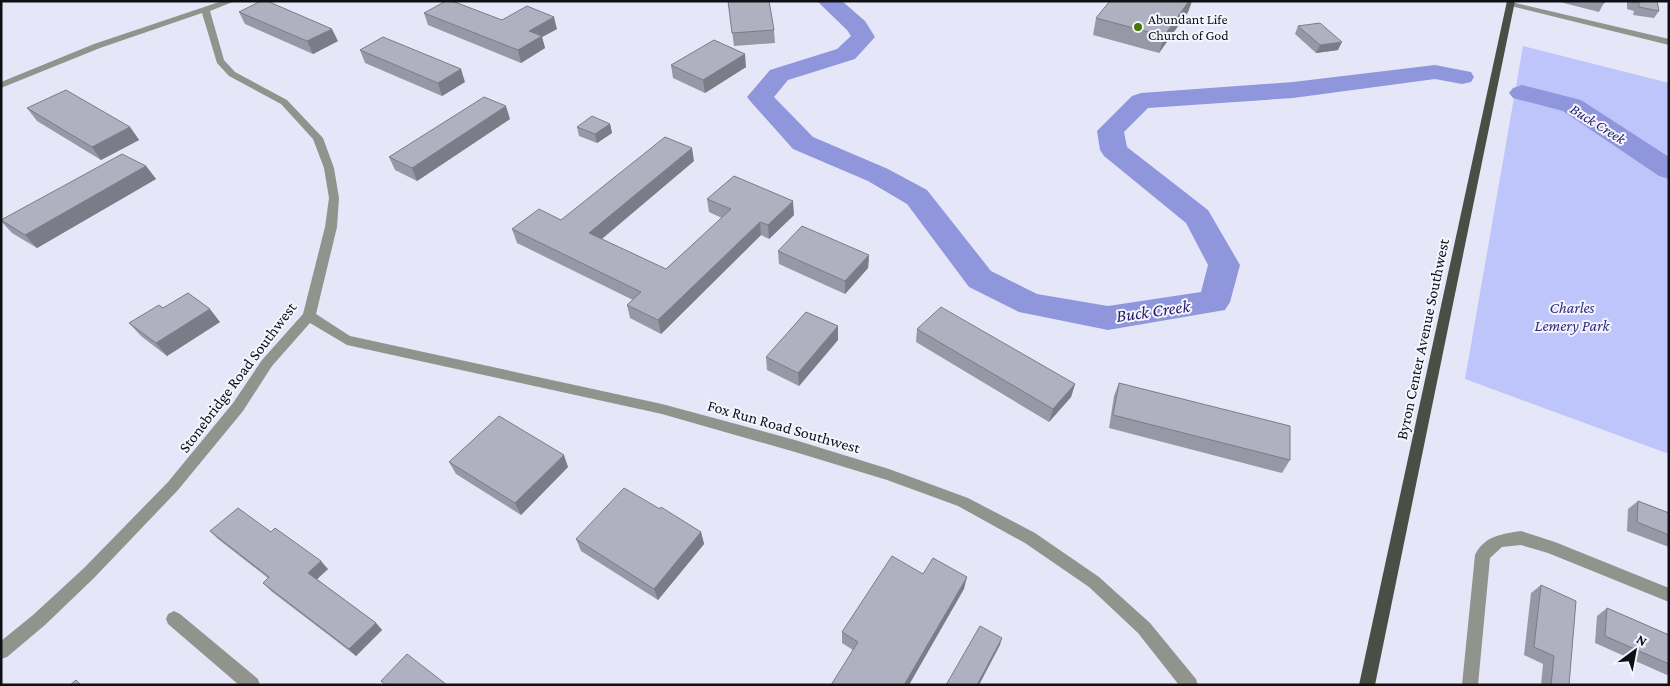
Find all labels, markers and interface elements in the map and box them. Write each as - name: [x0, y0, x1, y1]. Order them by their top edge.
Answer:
- place label: Abundant Life Church of God: [1148, 11, 1229, 43]
- marker: Abundant Life Church of God: [1132, 21, 1144, 33]
- water label: Buck Creek: [1567, 101, 1630, 148]
- street label: Byron Center Avenue Southwest: [1393, 236, 1453, 441]
- water label: Buck Creek: [1115, 296, 1192, 326]
- street label: Stonebridge Road Southwest: [175, 298, 301, 456]
- park label: Charles Lemery Park: [1534, 299, 1611, 335]
- street label: Fox Run Road Southwest: [706, 397, 863, 457]
- north arrow: [1610, 626, 1660, 676]
- text: N: [1634, 631, 1651, 650]

